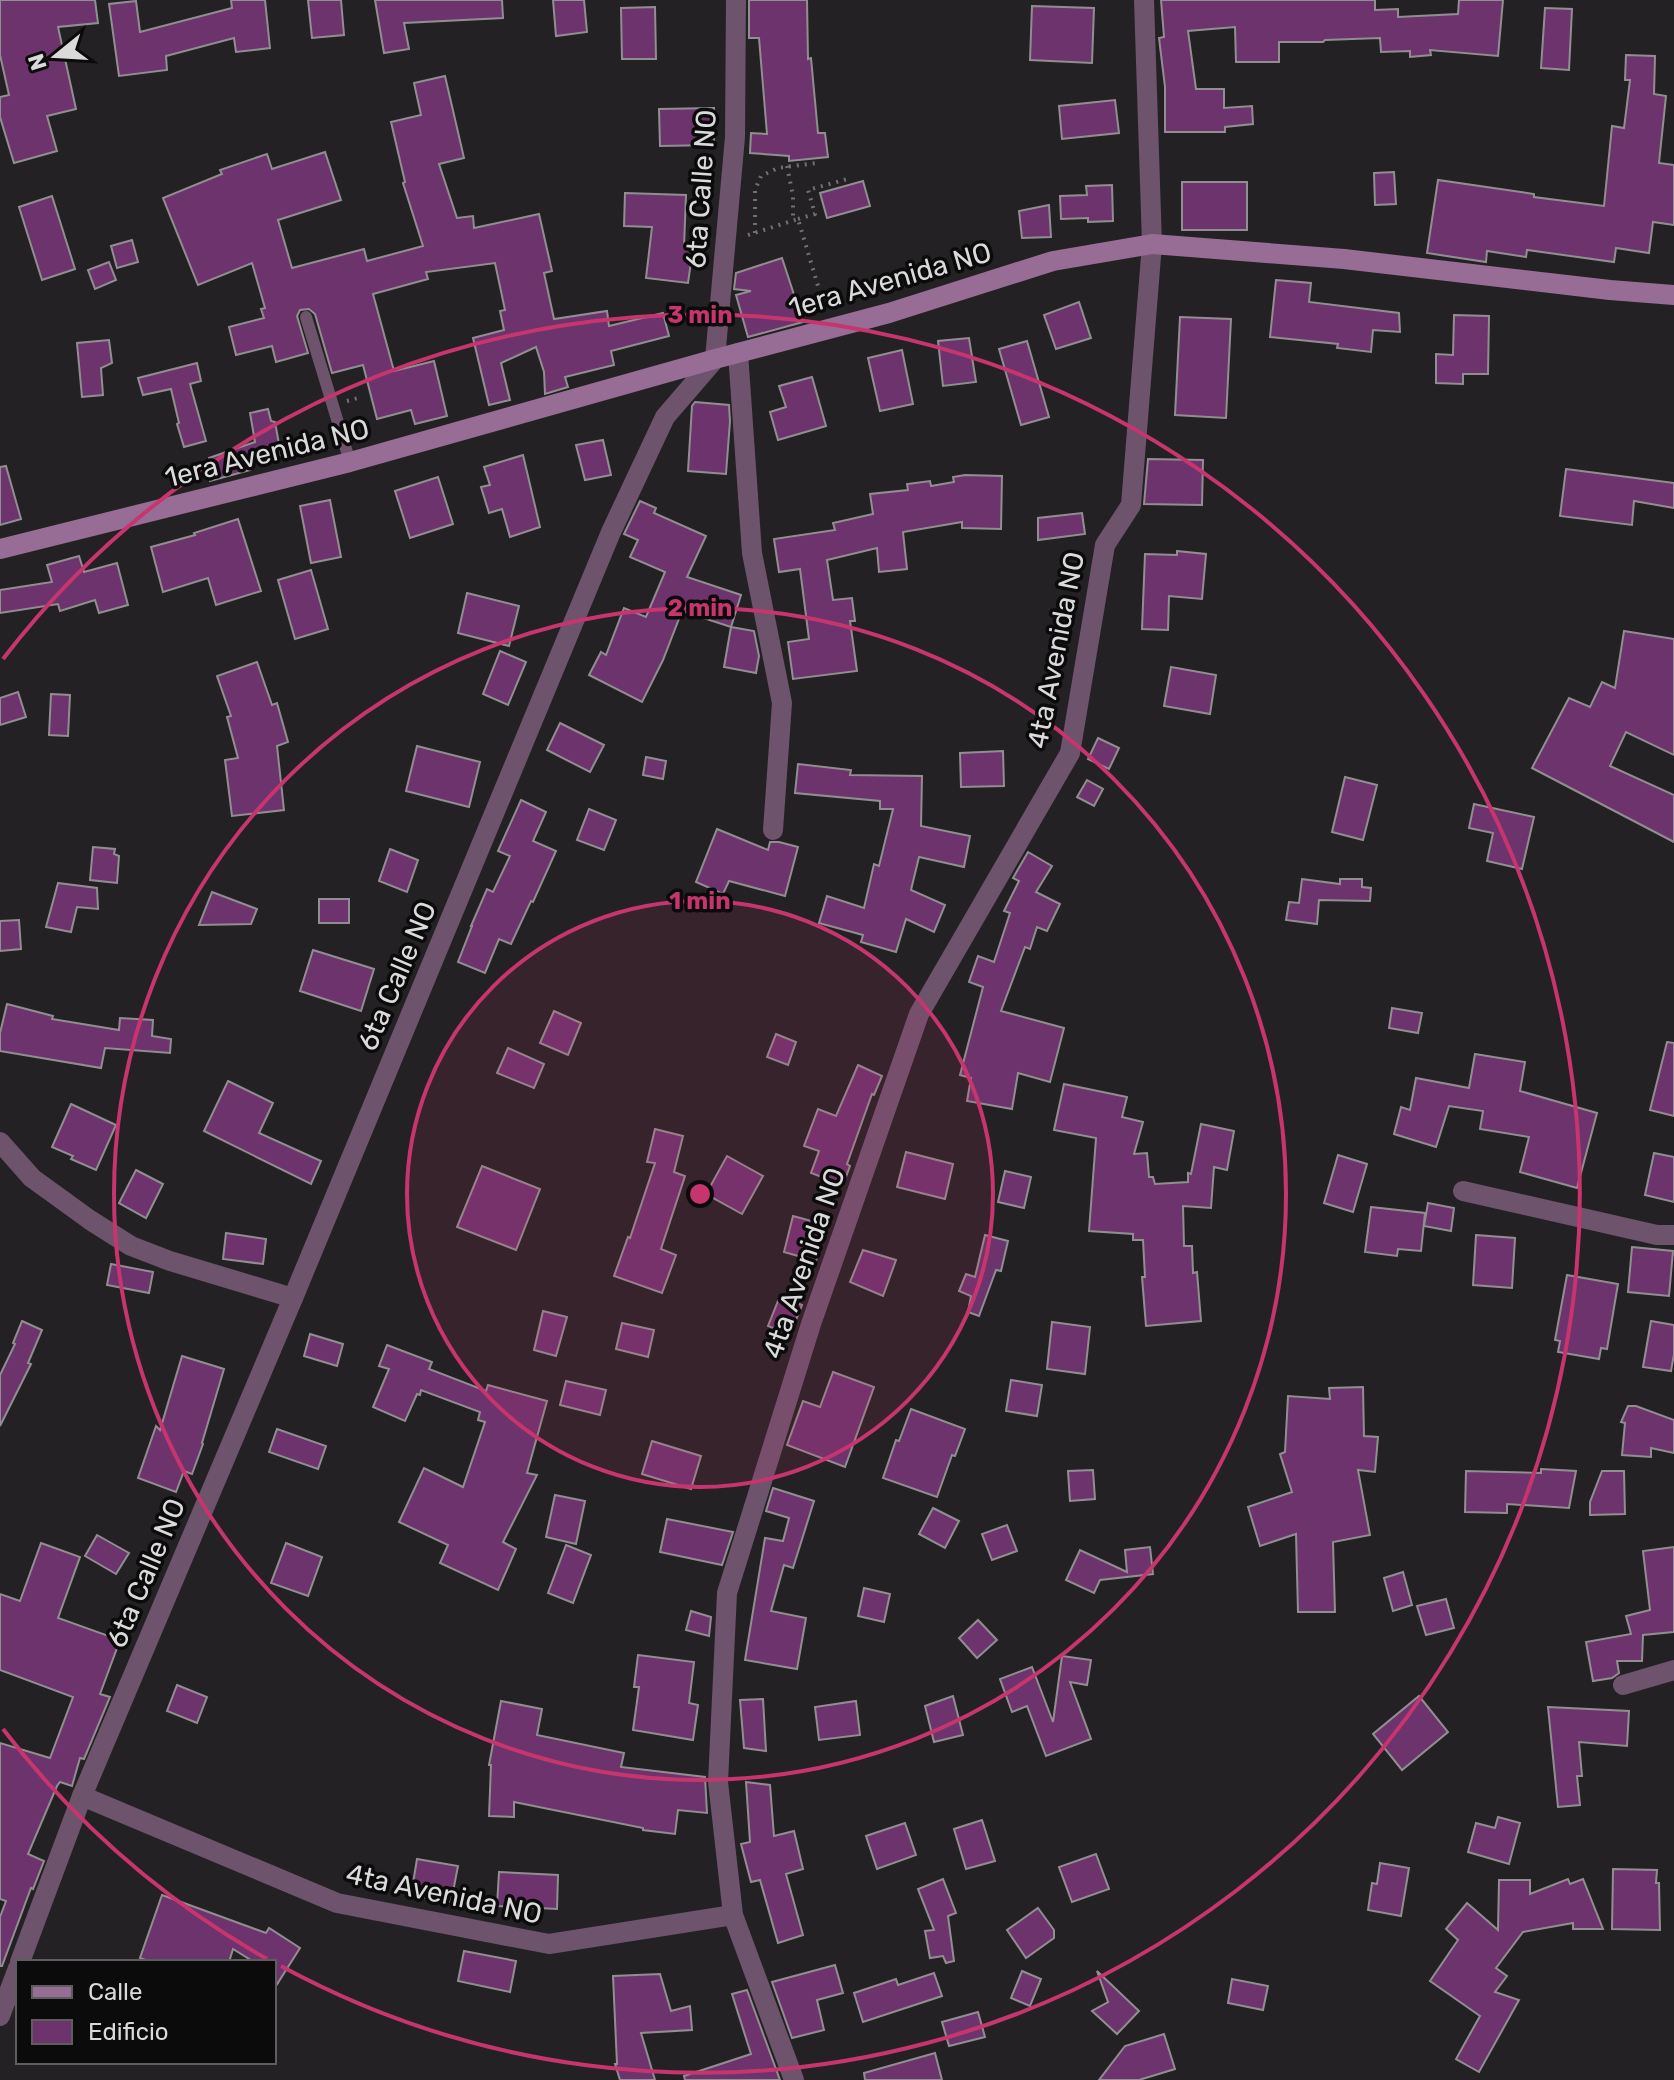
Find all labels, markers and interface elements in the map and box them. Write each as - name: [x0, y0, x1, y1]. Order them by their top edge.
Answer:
- north arrow: [16, 16, 96, 96]
- text: N: [22, 50, 53, 74]
- street label: 6ta Calle NO: [679, 109, 723, 269]
- street label: 1era Avenida NO: [785, 235, 995, 325]
- text: 3 min: [667, 301, 733, 329]
- street label: 1era Avenida NO: [161, 412, 373, 494]
- street label: 4ta Avenida NO: [1021, 549, 1091, 751]
- text: 2 min: [668, 594, 733, 622]
- text: 1 min: [669, 887, 731, 915]
- street label: 6ta Calle NO: [351, 896, 443, 1056]
- street label: 4ta Avenida NO: [756, 1163, 852, 1363]
- centre of rings: [686, 1180, 714, 1208]
- street label: 6ta Calle NO: [100, 1493, 192, 1653]
- street label: 4ta Avenida NO: [343, 1857, 545, 1931]
- legend: [16, 1960, 276, 2064]
- text: Calle: [88, 1978, 142, 2006]
- text: Edificio: [88, 2018, 169, 2046]

